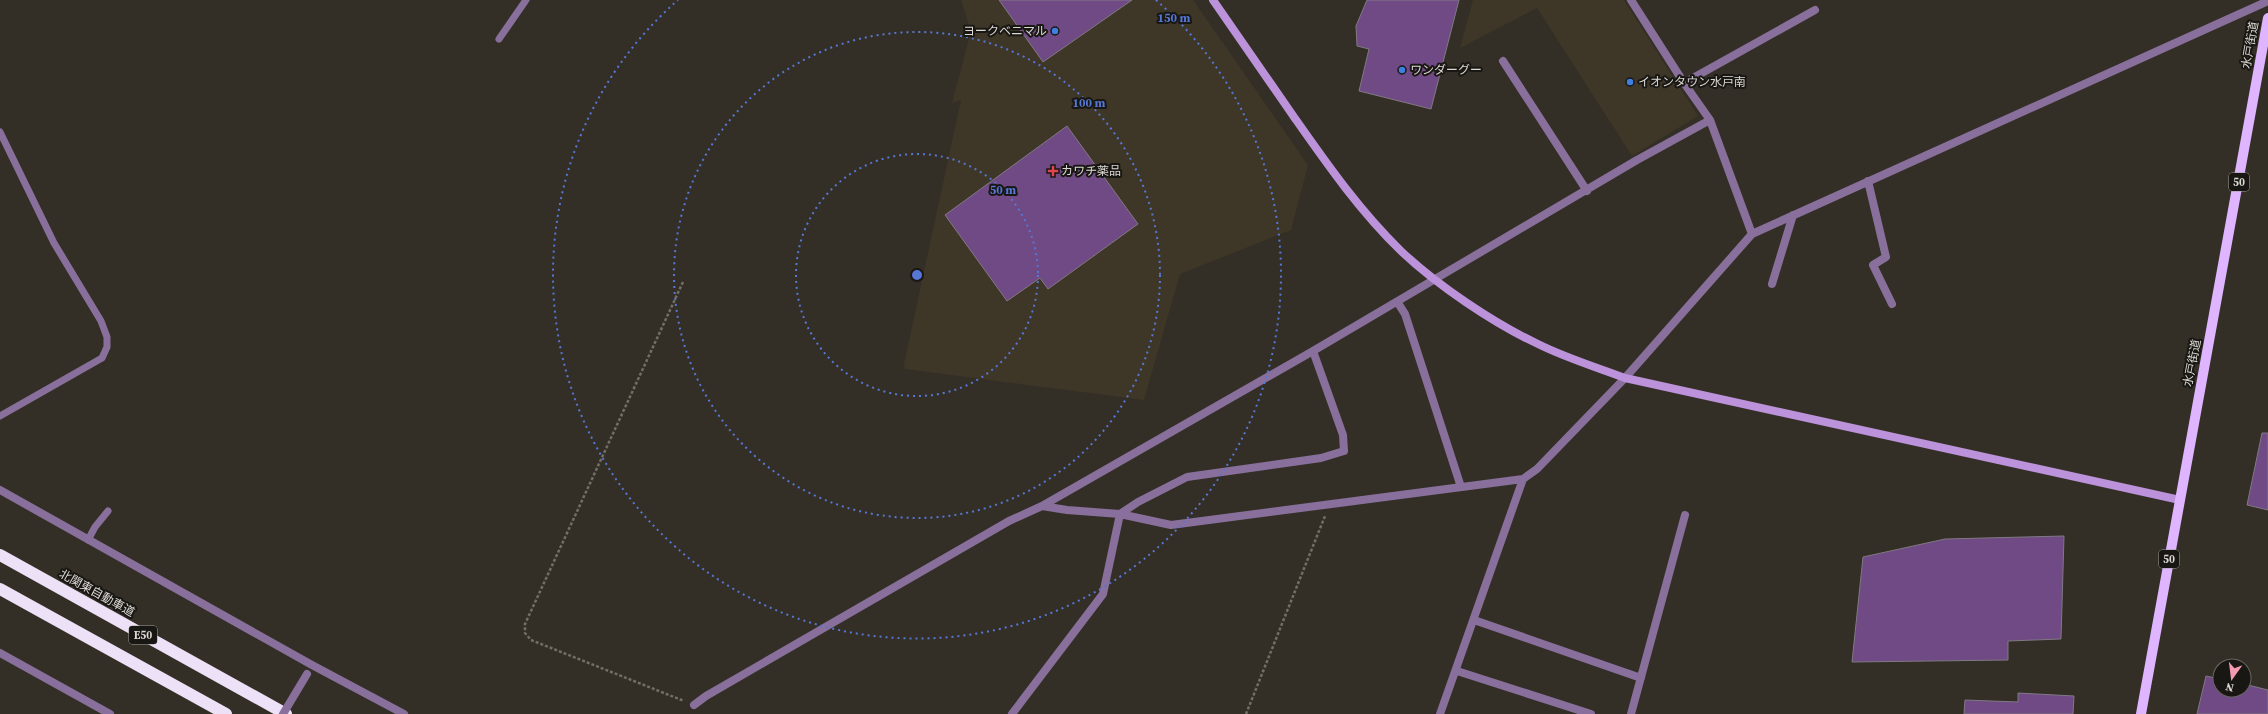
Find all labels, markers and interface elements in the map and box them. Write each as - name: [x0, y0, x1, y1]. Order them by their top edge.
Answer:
- text: 150 m: [1158, 10, 1191, 26]
- street label: 水戸街道: [2238, 20, 2262, 70]
- place label: ヨークベニマル: [963, 23, 1047, 39]
- marker: ヨークベニマル: [1050, 26, 1060, 36]
- place label: ワンダーグー: [1410, 62, 1482, 78]
- marker: ワンダーグー: [1397, 65, 1407, 75]
- place label: イオンタウン水戸南: [1638, 74, 1746, 90]
- marker: イオンタウン水戸南: [1625, 77, 1635, 87]
- text: 100 m: [1073, 95, 1106, 111]
- place label: カワチ薬品: [1061, 163, 1121, 179]
- marker: カワチ薬品: [1048, 166, 1058, 176]
- road number: 50: [2229, 173, 2249, 191]
- text: 50 m: [990, 182, 1016, 198]
- centre of rings: [910, 268, 924, 282]
- street label: 水戸街道: [2180, 338, 2204, 388]
- road number: 50: [2159, 550, 2179, 568]
- street label: 北関東自動車道: [56, 566, 138, 620]
- road number: E50: [129, 626, 157, 644]
- north arrow: [2212, 658, 2252, 698]
- text: N: [2224, 679, 2235, 695]

